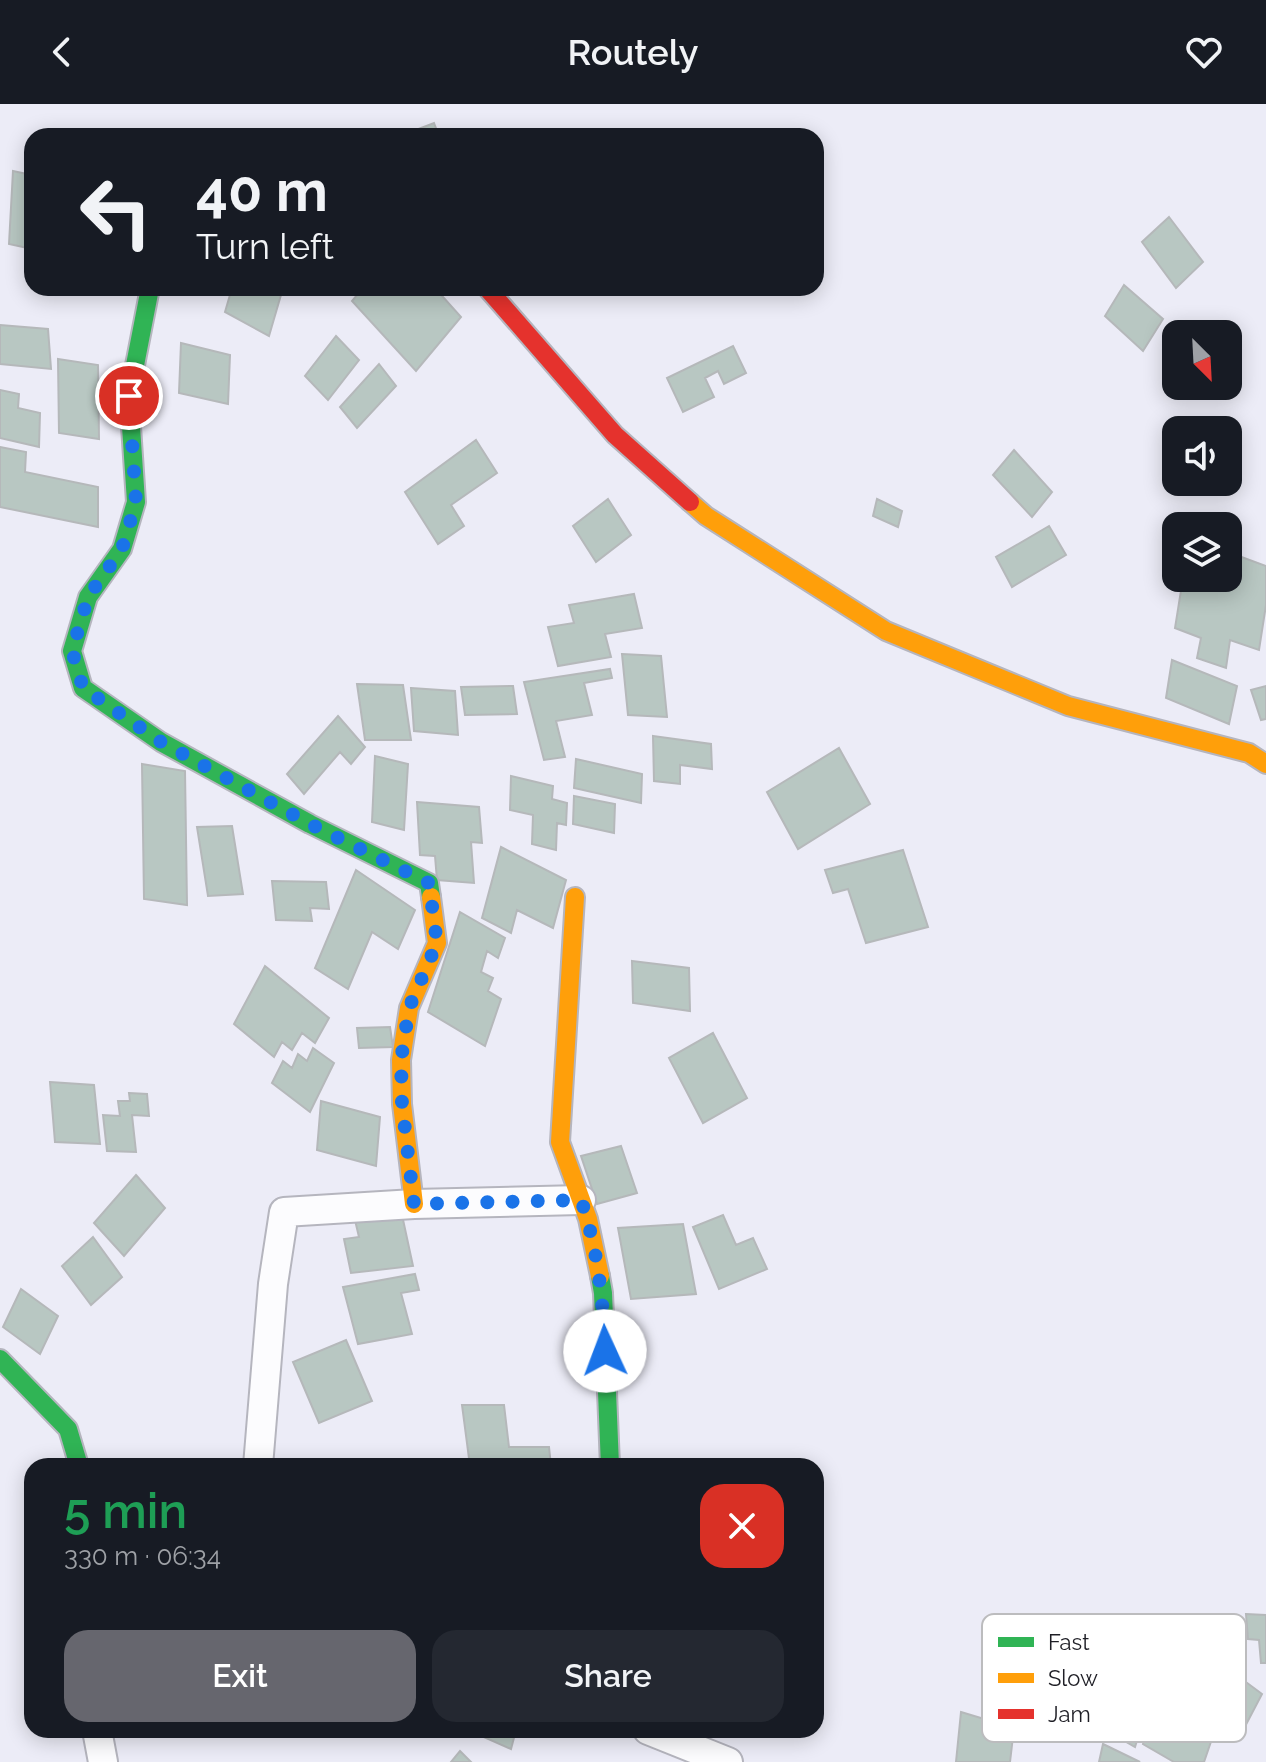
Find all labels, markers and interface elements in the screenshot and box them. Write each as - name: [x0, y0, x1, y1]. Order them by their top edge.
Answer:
- icon: back: [40, 30, 84, 74]
- icon: heart: [1182, 30, 1226, 74]
- text: Routely: [568, 31, 698, 73]
- text: 40 m: [196, 158, 328, 224]
- icon: left: [64, 160, 168, 264]
- text: Turn left: [196, 225, 334, 267]
- north arrow: [1162, 320, 1242, 400]
- map controls: [1162, 320, 1242, 592]
- pin: [95, 362, 163, 430]
- icon: arrive: [107, 374, 151, 418]
- button: sound: [1162, 416, 1242, 496]
- button: layers: [1162, 512, 1242, 592]
- position arrow: [563, 1309, 647, 1393]
- text: 5 min: [64, 1483, 187, 1539]
- button: close: [700, 1484, 784, 1568]
- text: 330 m · 06:34: [64, 1541, 221, 1571]
- legend: [982, 1614, 1246, 1742]
- text: Fast: [1048, 1629, 1090, 1655]
- button: Exit: [64, 1630, 416, 1722]
- button: Share: [432, 1630, 784, 1722]
- text: Slow: [1048, 1665, 1098, 1691]
- text: Jam: [1048, 1701, 1091, 1727]

